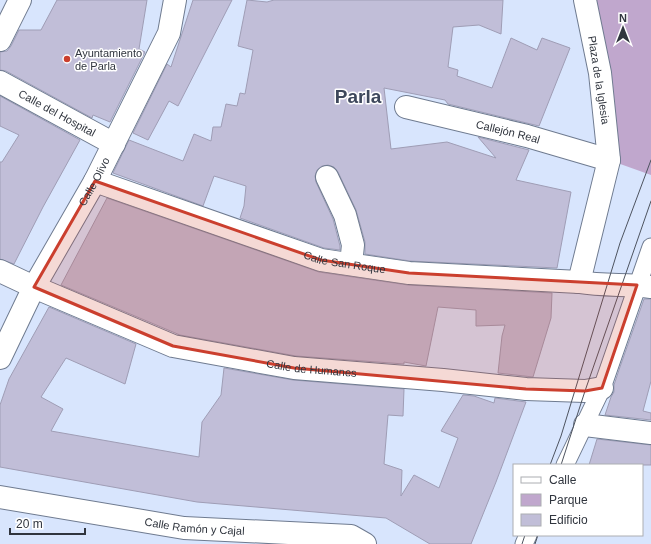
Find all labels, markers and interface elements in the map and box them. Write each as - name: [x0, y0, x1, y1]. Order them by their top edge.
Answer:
- north arrow: [603, 8, 643, 48]
- text: N: [619, 12, 627, 24]
- street label: Plaza de la Iglesia: [586, 35, 612, 126]
- place label: Ayuntamiento de Parla: [75, 47, 142, 72]
- marker: Ayuntamiento de Parla: [62, 54, 72, 64]
- district label: Parla: [335, 86, 382, 107]
- street label: Calle del Hospital: [17, 87, 98, 139]
- street label: Callejón Real: [475, 118, 541, 146]
- street label: Calle Olivo: [76, 155, 112, 208]
- street label: Calle San Roque: [302, 248, 386, 275]
- street label: Calle de Humanes: [266, 357, 358, 379]
- legend: [513, 464, 643, 536]
- text: Calle: [549, 473, 577, 487]
- text: Parque: [549, 493, 588, 507]
- scale bar: [10, 510, 85, 536]
- text: Edificio: [549, 513, 588, 527]
- street label: Calle Ramón y Cajal: [144, 515, 245, 537]
- text: 20 m: [16, 517, 43, 531]

